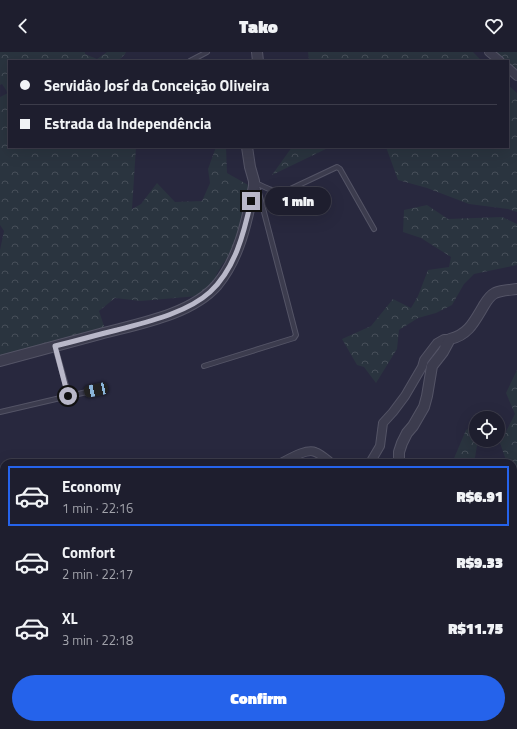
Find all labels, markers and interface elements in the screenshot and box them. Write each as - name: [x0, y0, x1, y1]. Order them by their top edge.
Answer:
- text: Tako: [239, 13, 278, 40]
- icon: back: [12, 15, 34, 37]
- icon: heart: [483, 15, 505, 37]
- text: Servidâo Josŕ da Conceição Oliveira: [44, 74, 269, 97]
- text: Estrada da Independência: [44, 112, 211, 135]
- callout: 1 min: [265, 187, 331, 215]
- text: 1 min: [282, 191, 314, 211]
- route end: [242, 192, 260, 210]
- car: [83, 382, 109, 398]
- route start: [59, 387, 77, 405]
- map controls: [469, 411, 505, 447]
- button: locate: [469, 411, 505, 447]
- text: Economy: [62, 475, 121, 498]
- icon: car: [14, 478, 50, 514]
- text: R$6.91: [457, 485, 503, 508]
- text: 1 min · 22:16: [62, 498, 133, 518]
- text: Comfort: [62, 541, 115, 564]
- icon: car: [14, 544, 50, 580]
- text: R$9.33: [457, 551, 503, 574]
- text: 2 min · 22:17: [62, 564, 133, 584]
- text: XL: [62, 607, 78, 630]
- icon: car: [14, 610, 50, 646]
- text: R$11.75: [448, 617, 503, 640]
- text: 3 min · 22:18: [62, 630, 133, 650]
- button: Confirm: [12, 675, 505, 721]

